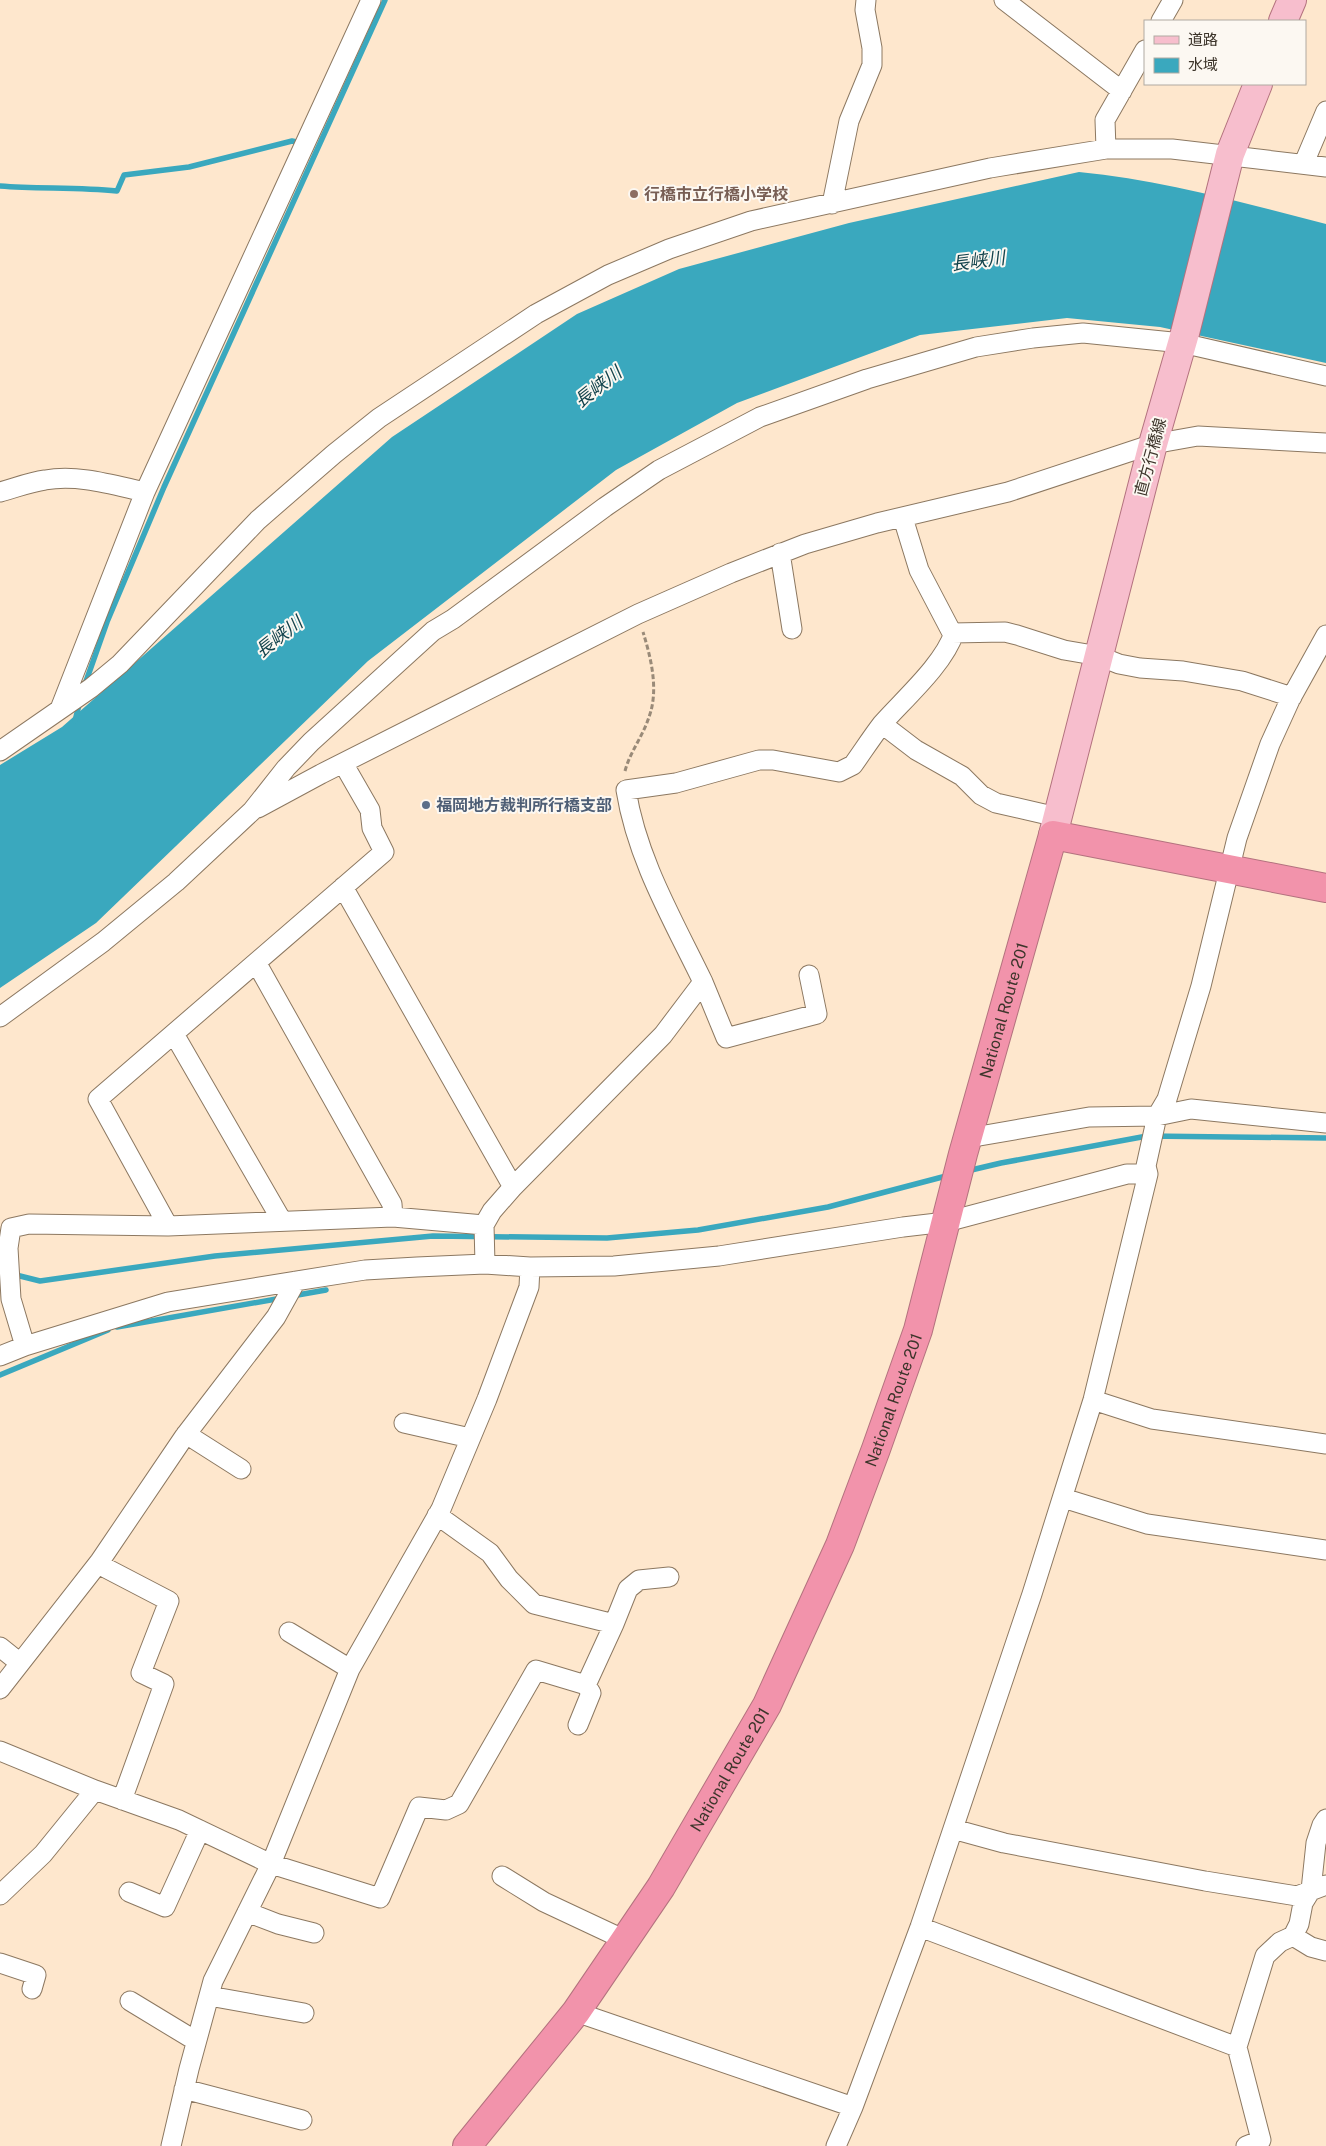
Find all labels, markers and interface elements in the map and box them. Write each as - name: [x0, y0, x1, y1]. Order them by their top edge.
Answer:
- legend: [1144, 20, 1306, 85]
- text: 道路: [1188, 31, 1218, 48]
- text: 水域: [1188, 56, 1218, 73]
- place label: 行橋市立行橋小学校: [644, 185, 788, 204]
- marker: 行橋市立行橋小学校: [628, 188, 640, 200]
- water label: 長峡川: [950, 247, 1008, 274]
- water label: 長峡川: [570, 360, 627, 412]
- street label: 直方行橋線: [1131, 416, 1170, 498]
- water label: 長峡川: [251, 610, 308, 662]
- place label: 福岡地方裁判所行橋支部: [436, 796, 612, 815]
- marker: 福岡地方裁判所行橋支部: [420, 799, 432, 811]
- street label: National Route 201: [976, 940, 1032, 1081]
- street label: National Route 201: [861, 1331, 926, 1469]
- street label: National Route 201: [686, 1704, 773, 1835]

